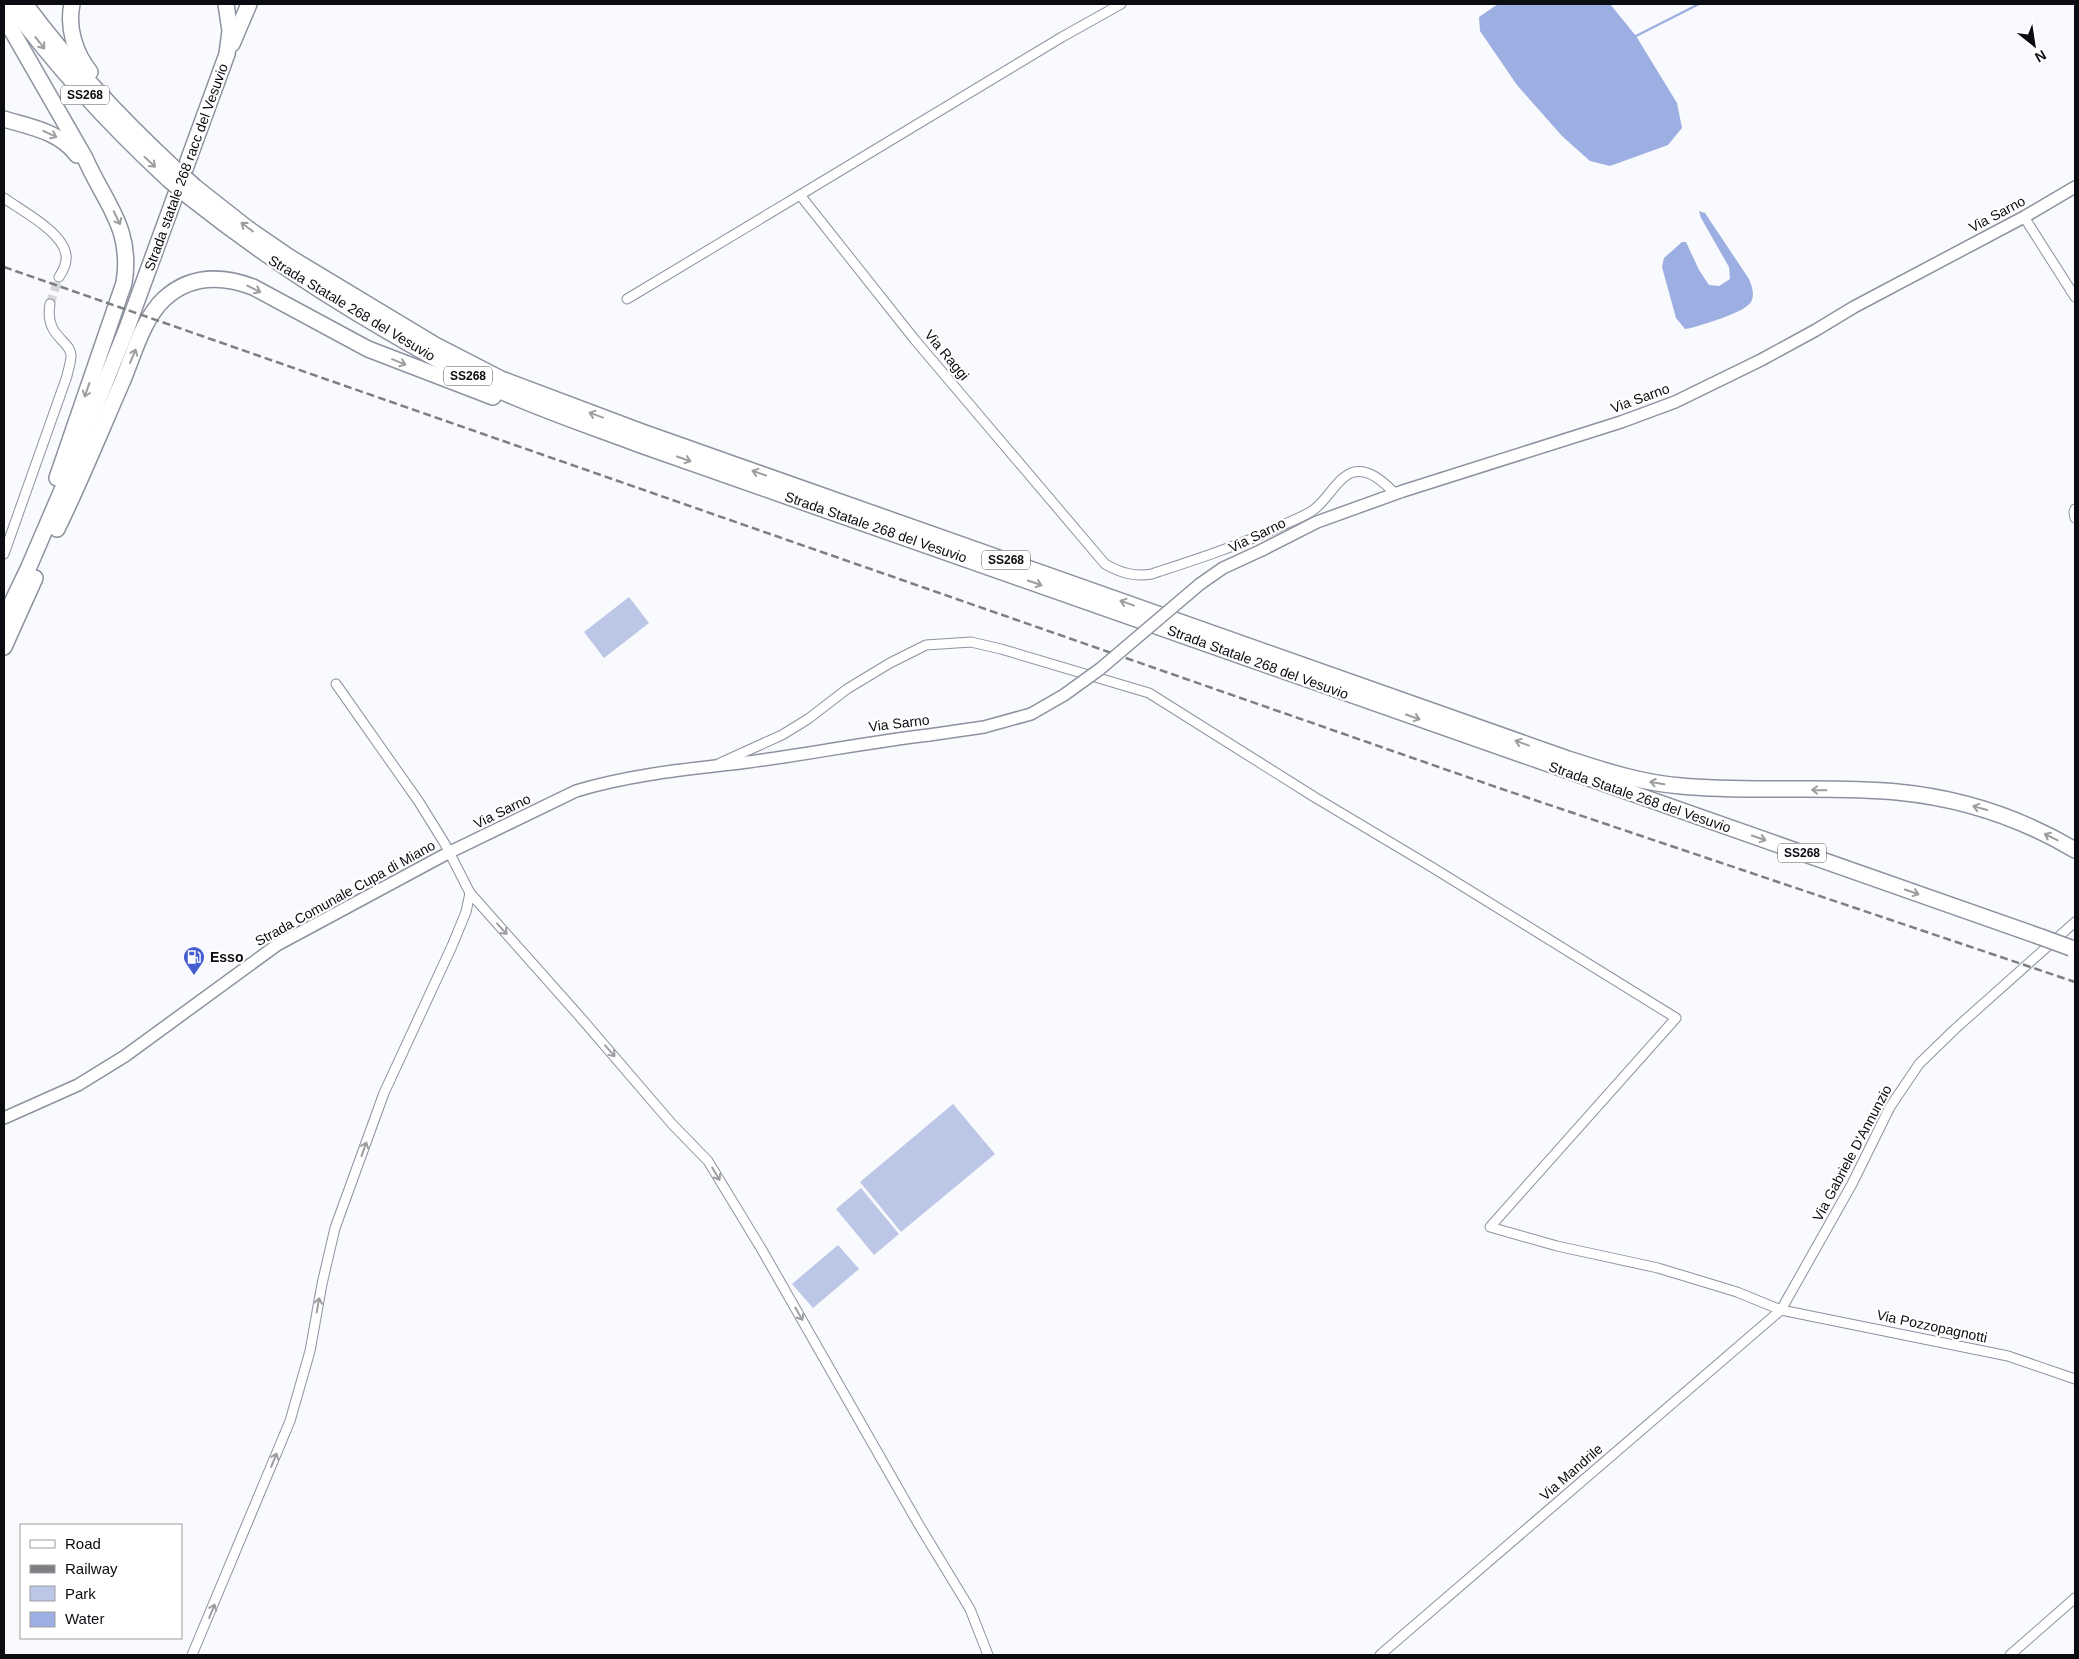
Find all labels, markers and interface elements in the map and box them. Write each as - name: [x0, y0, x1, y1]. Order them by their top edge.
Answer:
- north arrow: [2009, 20, 2059, 70]
- one-way arrow: [34, 36, 45, 49]
- text: N: [2032, 47, 2049, 66]
- street label: Strada statale 268 racc del Vesuvio: [141, 61, 231, 273]
- road number: SS268: [61, 86, 109, 104]
- one-way arrow: [42, 129, 57, 139]
- one-way arrow: [144, 156, 156, 168]
- street label: Via Sarno: [1966, 192, 2028, 235]
- one-way arrow: [113, 210, 122, 225]
- one-way arrow: [240, 222, 254, 232]
- street label: Strada Statale 268 del Vesuvio: [266, 252, 438, 364]
- one-way arrow: [247, 284, 262, 294]
- street label: Via Raggi: [921, 327, 973, 383]
- one-way arrow: [129, 349, 138, 364]
- one-way arrow: [391, 358, 406, 368]
- road number: SS268: [444, 366, 492, 386]
- street label: Via Sarno: [1608, 380, 1672, 416]
- one-way arrow: [82, 382, 91, 398]
- one-way arrow: [589, 410, 604, 419]
- one-way arrow: [675, 455, 691, 465]
- one-way arrow: [752, 468, 768, 477]
- street label: Strada Statale 268 del Vesuvio: [783, 488, 969, 566]
- street label: Via Sarno: [1226, 514, 1288, 556]
- road number: SS268: [982, 550, 1030, 570]
- one-way arrow: [1027, 579, 1042, 588]
- one-way arrow: [1120, 598, 1135, 607]
- street label: Strada Statale 268 del Vesuvio: [1165, 622, 1351, 702]
- street label: Via Sarno: [868, 711, 931, 735]
- one-way arrow: [1404, 713, 1420, 722]
- one-way arrow: [1515, 738, 1530, 747]
- street label: Strada Statale 268 del Vesuvio: [1547, 758, 1733, 836]
- one-way arrow: [1649, 778, 1665, 788]
- one-way arrow: [1811, 785, 1827, 794]
- street label: Via Sarno: [471, 790, 533, 832]
- one-way arrow: [1972, 803, 1988, 812]
- one-way arrow: [2043, 832, 2058, 842]
- one-way arrow: [1751, 834, 1766, 843]
- street label: Strada Comunale Cupa di Miano: [252, 837, 438, 949]
- road number: SS268: [1778, 844, 1826, 862]
- one-way arrow: [1904, 888, 1920, 897]
- one-way arrow: [496, 923, 508, 936]
- fuel station icon: Esso: [182, 945, 206, 976]
- place label: Esso: [210, 949, 243, 965]
- one-way arrow: [604, 1044, 615, 1057]
- street label: Via Gabriele D'Annunzio: [1809, 1082, 1895, 1224]
- one-way arrow: [360, 1142, 369, 1158]
- one-way arrow: [711, 1166, 721, 1180]
- one-way arrow: [314, 1297, 324, 1313]
- one-way arrow: [794, 1306, 804, 1320]
- street label: Via Pozzopagnotti: [1875, 1306, 1989, 1346]
- street label: Via Mandrile: [1536, 1440, 1606, 1503]
- one-way arrow: [270, 1453, 279, 1469]
- legend: [20, 1524, 182, 1639]
- text: Road: [65, 1535, 101, 1552]
- text: Railway: [65, 1560, 118, 1577]
- text: Park: [65, 1585, 96, 1602]
- one-way arrow: [207, 1604, 217, 1619]
- text: Water: [65, 1610, 104, 1627]

